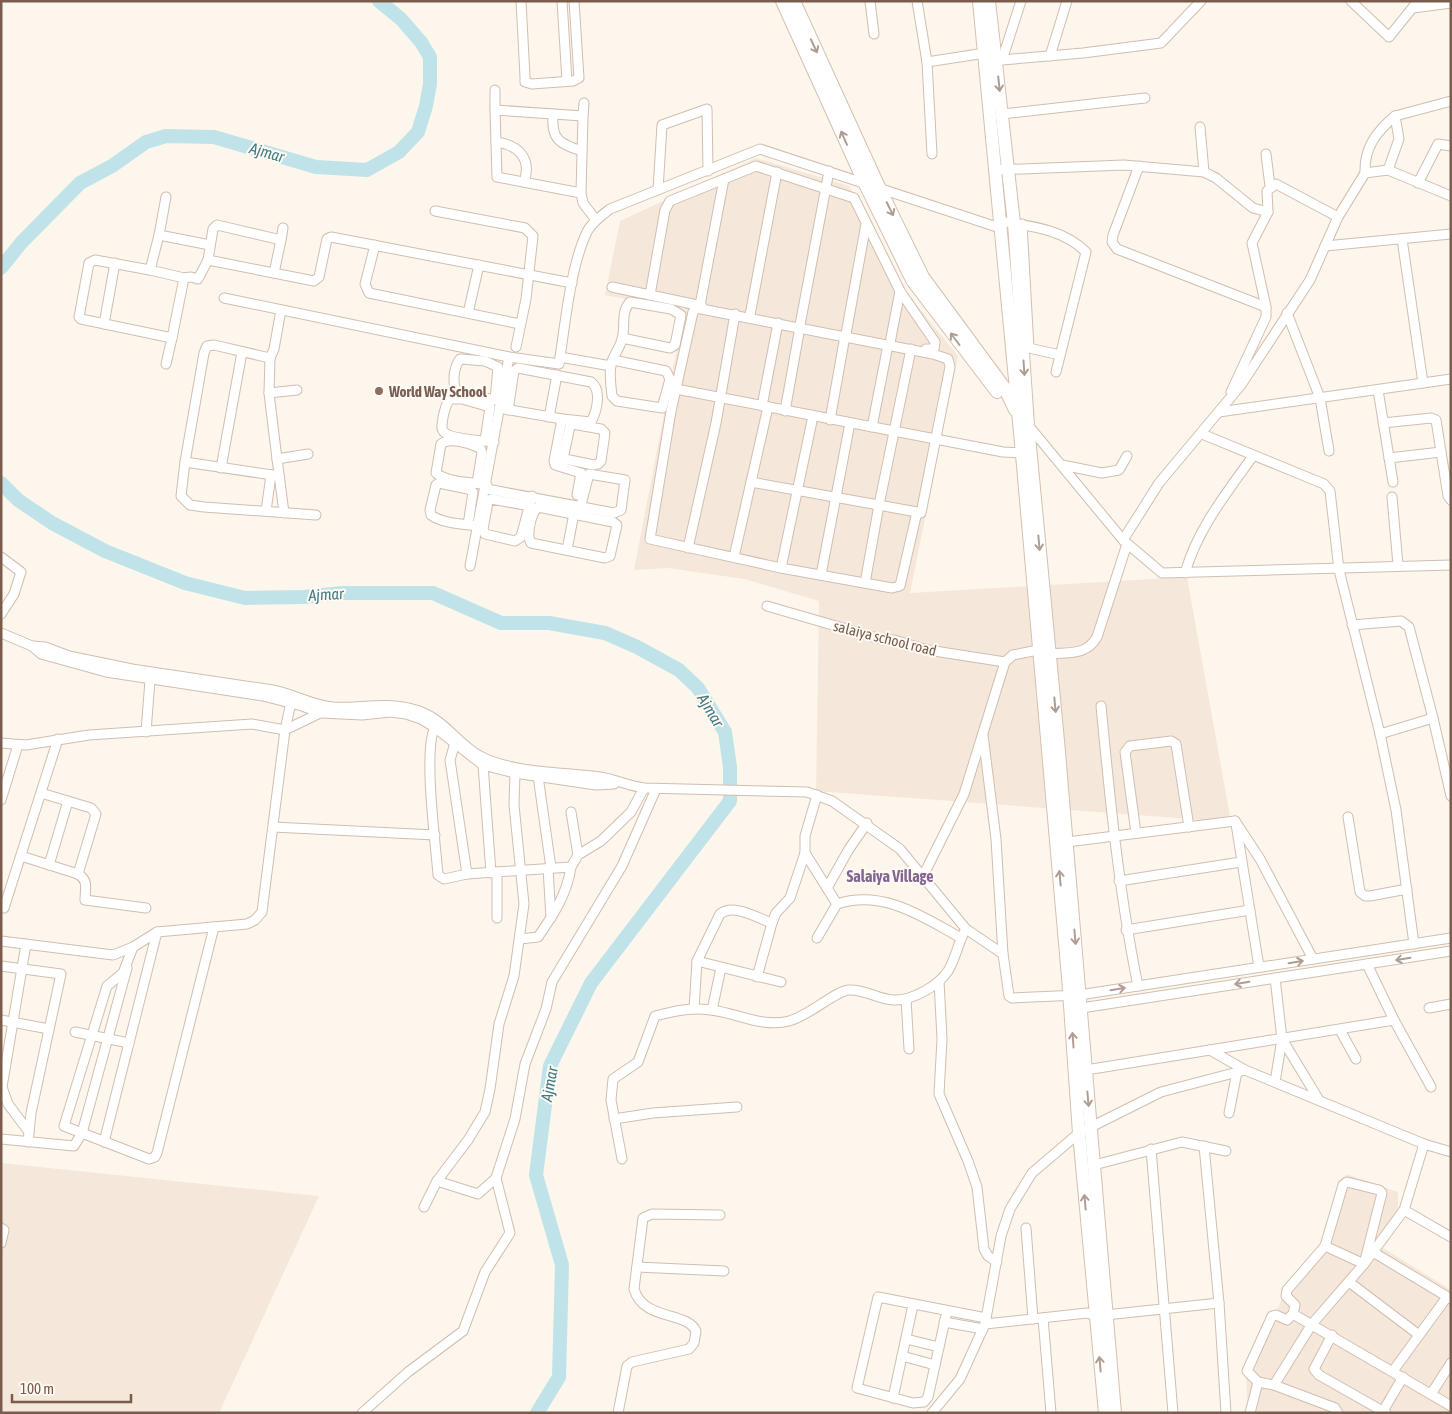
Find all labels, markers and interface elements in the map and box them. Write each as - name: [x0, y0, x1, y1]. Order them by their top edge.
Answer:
- one-way arrow: [810, 38, 820, 53]
- one-way arrow: [994, 76, 1004, 92]
- one-way arrow: [839, 131, 849, 146]
- water label: Ajmar: [246, 138, 288, 167]
- one-way arrow: [886, 201, 895, 216]
- one-way arrow: [949, 332, 960, 345]
- one-way arrow: [1020, 360, 1029, 376]
- place label: World Way School: [388, 383, 488, 400]
- marker: World Way School: [373, 385, 385, 397]
- one-way arrow: [1034, 535, 1044, 551]
- water label: Ajmar: [307, 584, 345, 605]
- street label: salaiya school road: [832, 617, 938, 659]
- water label: Ajmar: [693, 689, 728, 731]
- one-way arrow: [1050, 697, 1059, 713]
- district label: Salaiya Village: [847, 867, 933, 885]
- one-way arrow: [1055, 871, 1064, 887]
- one-way arrow: [1070, 928, 1080, 944]
- one-way arrow: [1395, 954, 1411, 964]
- one-way arrow: [1288, 956, 1304, 966]
- one-way arrow: [1234, 979, 1250, 989]
- one-way arrow: [1110, 984, 1126, 994]
- one-way arrow: [1068, 1033, 1077, 1049]
- water label: Ajmar: [537, 1064, 562, 1104]
- one-way arrow: [1083, 1090, 1093, 1106]
- one-way arrow: [1080, 1195, 1090, 1211]
- one-way arrow: [1096, 1357, 1105, 1373]
- scale bar: [12, 1372, 131, 1404]
- text: 100 m: [20, 1380, 54, 1397]

